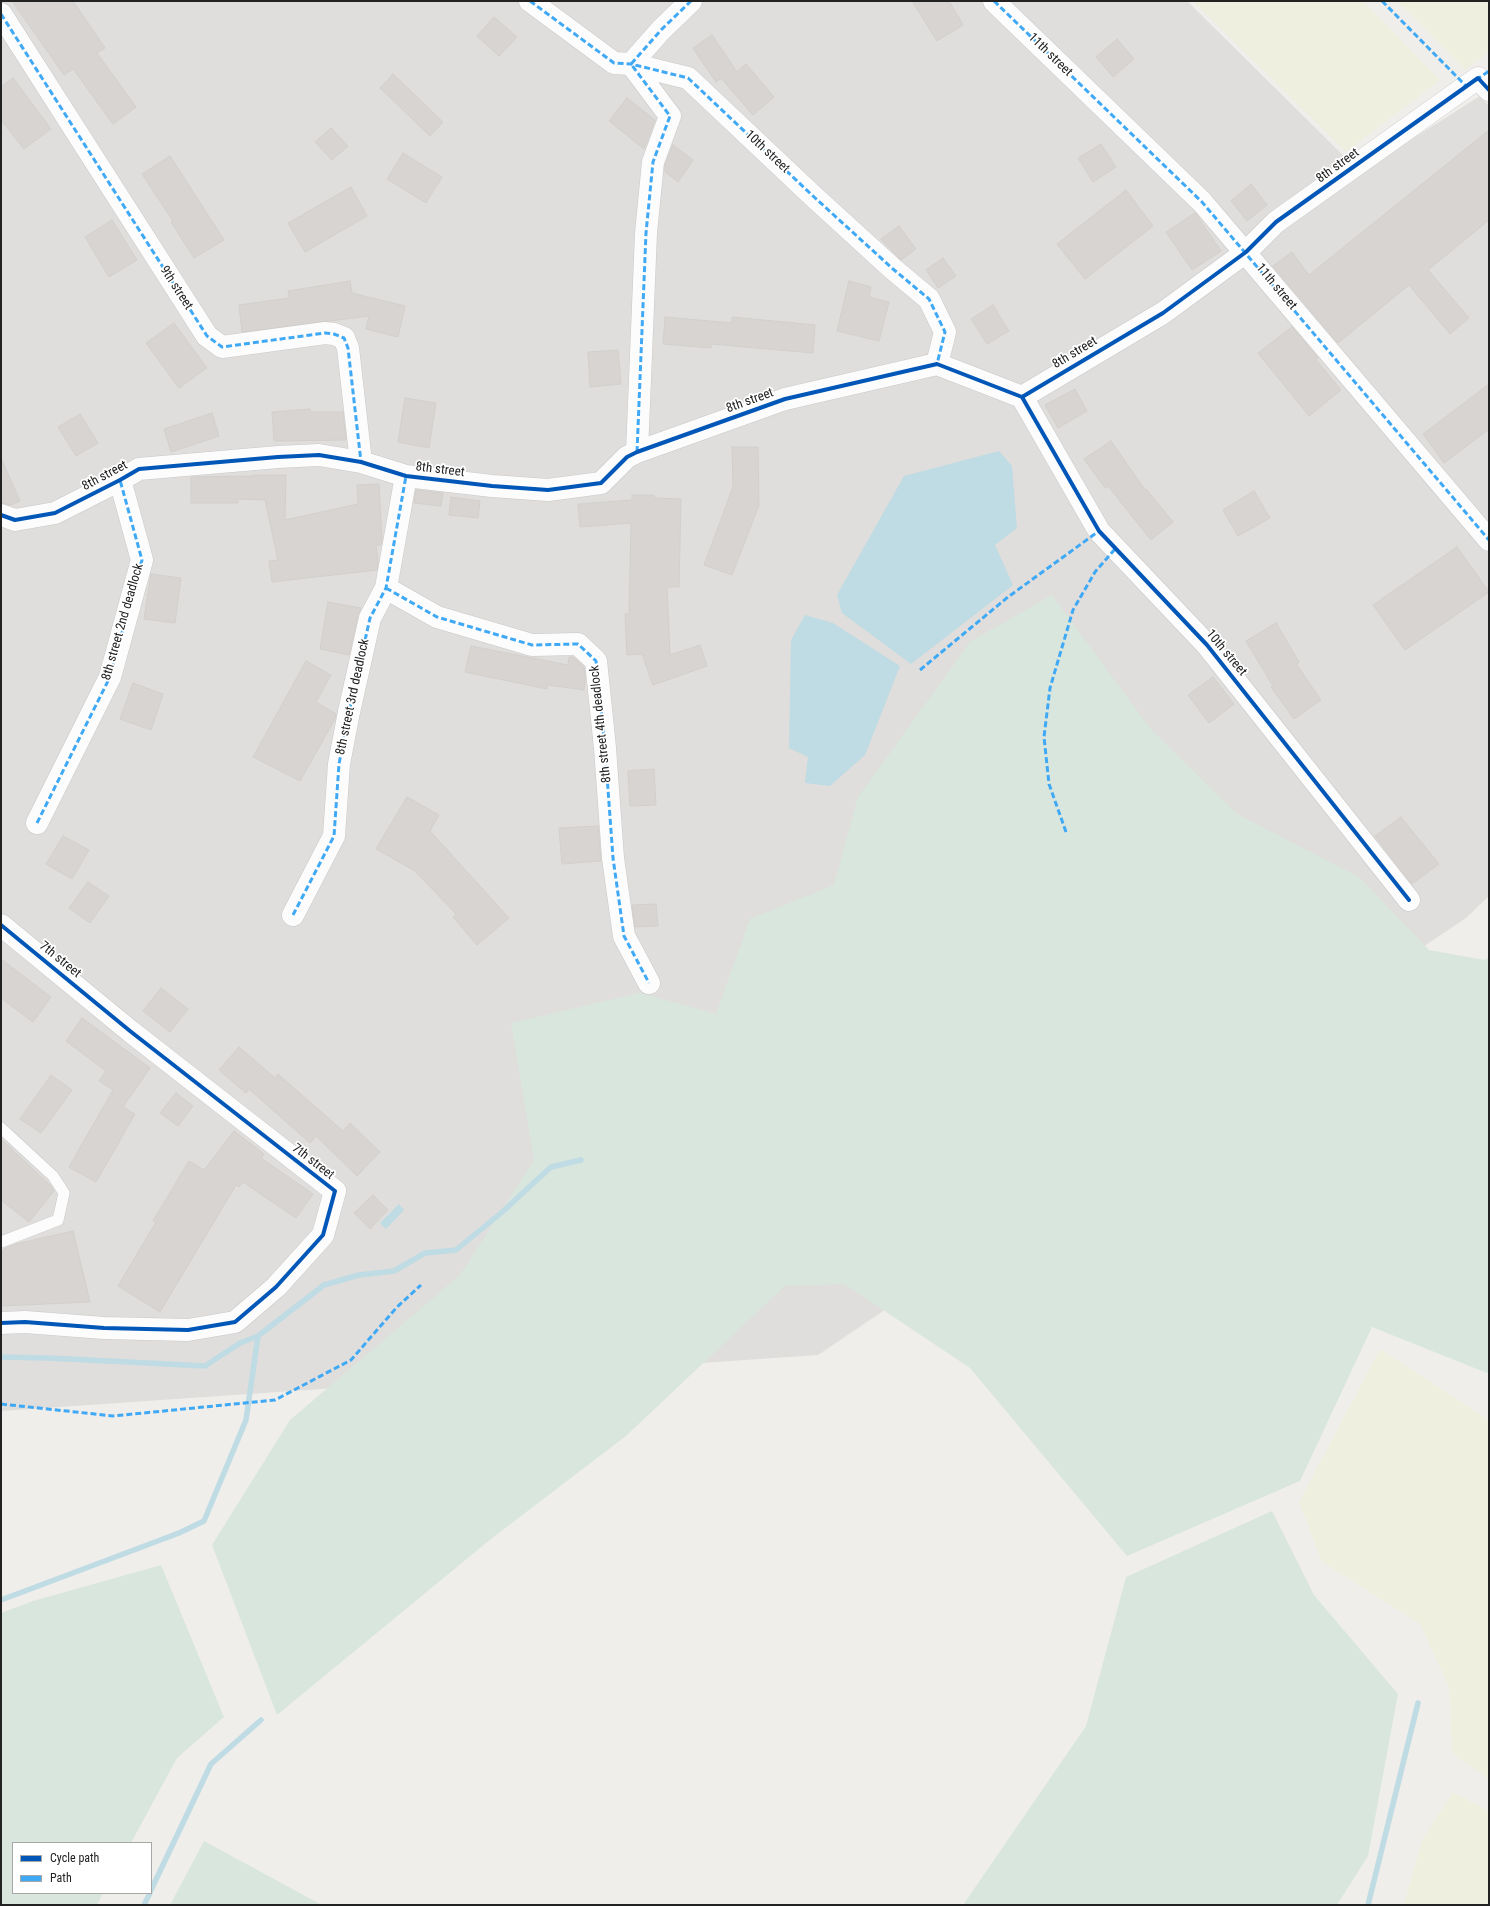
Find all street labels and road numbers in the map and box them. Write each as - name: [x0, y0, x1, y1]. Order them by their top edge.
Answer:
- street label: 11th street: [1025, 30, 1075, 80]
- street label: 10th street: [741, 127, 793, 177]
- street label: 8th street: [1314, 145, 1362, 187]
- street label: 11th street: [1252, 261, 1300, 313]
- street label: 9th street: [156, 263, 196, 313]
- street label: 8th street: [1050, 334, 1100, 372]
- street label: 8th street: [724, 385, 776, 417]
- street label: 8th street: [80, 458, 130, 494]
- street label: 8th street: [415, 459, 465, 481]
- street label: 8th street 2nd deadlock: [99, 562, 147, 682]
- street label: 10th street: [1202, 627, 1250, 679]
- street label: 8th street 3rd deadlock: [333, 637, 373, 757]
- street label: 8th street 4th deadlock: [587, 664, 615, 784]
- street label: 7th street: [36, 938, 84, 982]
- street label: 7th street: [289, 1141, 337, 1183]

